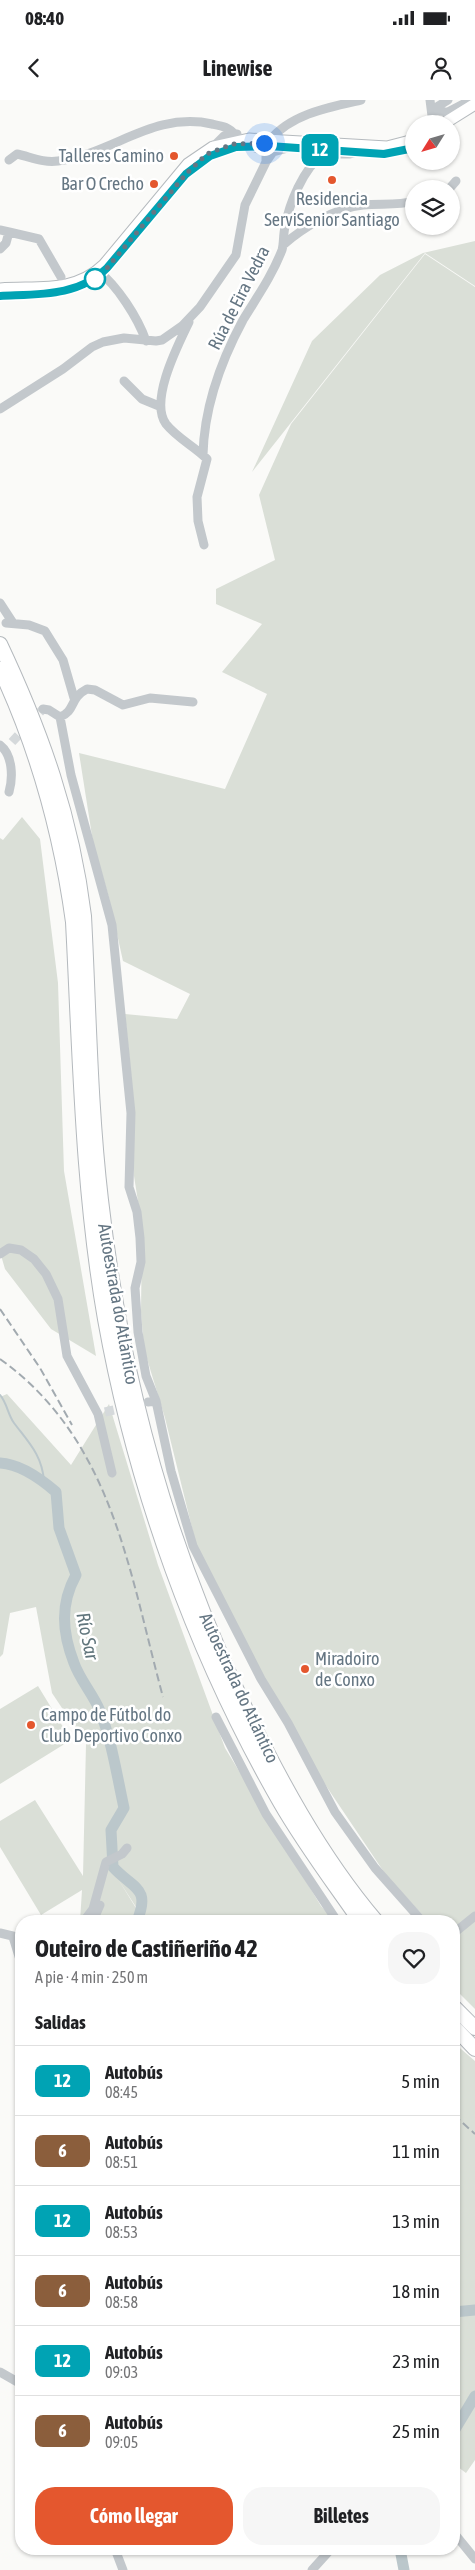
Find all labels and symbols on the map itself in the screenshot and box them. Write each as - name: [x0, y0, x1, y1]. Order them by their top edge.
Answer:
- north arrow: [405, 115, 460, 170]
- your location: [252, 131, 277, 156]
- line badge: 12: [298, 134, 342, 166]
- place label: Talleres Camino: [58, 145, 164, 166]
- marker: Talleres Camino: [168, 150, 180, 162]
- place label: Bar O Crecho: [61, 173, 144, 194]
- marker: Residencia ServiSenior Santiago: [326, 174, 338, 186]
- marker: Bar O Crecho: [148, 178, 160, 190]
- place label: Residencia ServiSenior Santiago: [264, 188, 400, 230]
- street label: Rúa de Eira Vedra: [203, 242, 274, 353]
- unlabelled marker: [84, 268, 106, 290]
- street label: Autoestrada do Atlántico: [94, 1222, 143, 1386]
- street label: Autoestrada do Atlántico: [195, 1609, 283, 1766]
- water label: Río Sar: [72, 1610, 104, 1663]
- place label: Miradoiro de Conxo: [315, 1648, 379, 1690]
- marker: Miradoiro de Conxo: [299, 1663, 311, 1675]
- place label: Campo de Fútbol do Club Deportivo Conxo: [41, 1704, 182, 1746]
- marker: Campo de Fútbol do Club Deportivo Conxo: [25, 1719, 37, 1731]

